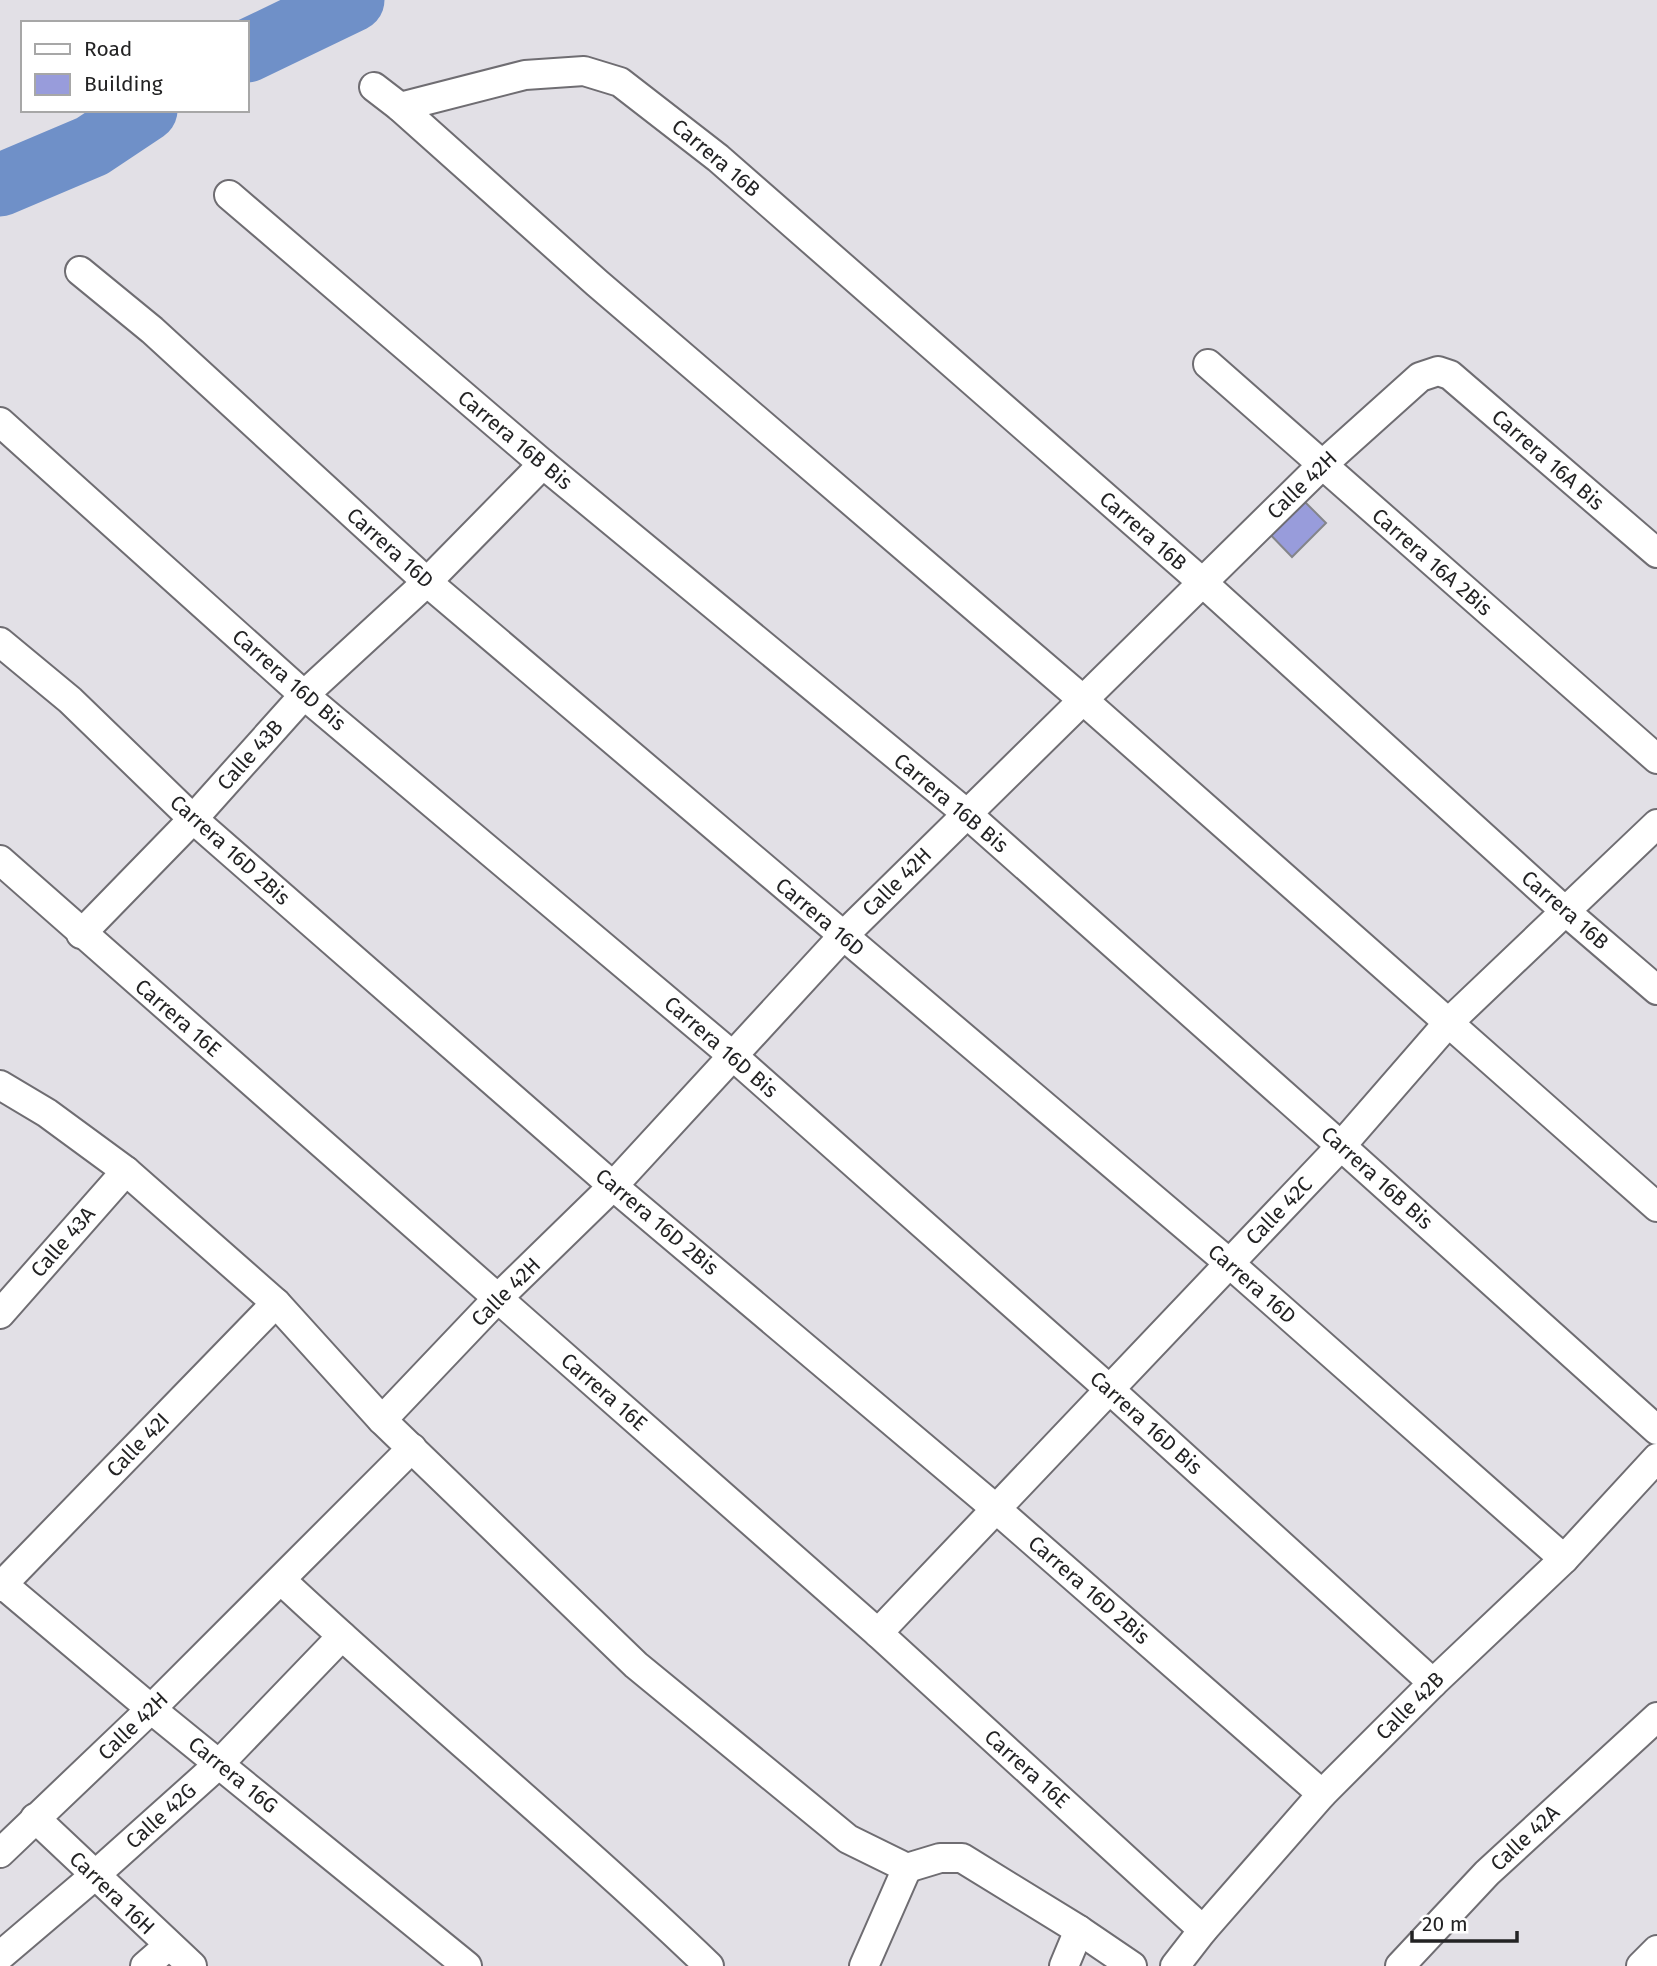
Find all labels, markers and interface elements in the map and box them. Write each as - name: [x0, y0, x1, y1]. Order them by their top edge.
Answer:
- legend: [21, 21, 248, 112]
- text: Road: [84, 36, 132, 62]
- text: Building: [84, 71, 163, 97]
- street label: Carrera 16B: [666, 114, 766, 202]
- street label: Carrera 16B Bis: [452, 385, 578, 496]
- street label: Carrera 16A Bis: [1486, 404, 1610, 516]
- street label: Calle 42H: [1262, 445, 1342, 525]
- street label: Carrera 16B: [1094, 486, 1192, 576]
- street label: Carrera 16D: [341, 502, 439, 594]
- street label: Carrera 16A 2Bis: [1366, 503, 1498, 622]
- street label: Carrera 16D Bis: [227, 624, 351, 737]
- street label: Calle 43B: [212, 714, 288, 796]
- street label: Carrera 16B Bis: [888, 748, 1014, 859]
- street label: Carrera 16D 2Bis: [165, 789, 296, 911]
- street label: Calle 42H: [857, 842, 937, 922]
- street label: Carrera 16B: [1516, 865, 1614, 955]
- street label: Carrera 16D: [770, 872, 870, 962]
- street label: Carrera 16E: [130, 973, 226, 1063]
- street label: Carrera 16D Bis: [659, 991, 783, 1104]
- street label: Carrera 16B Bis: [1316, 1121, 1438, 1235]
- street label: Carrera 16D 2Bis: [590, 1163, 724, 1281]
- street label: Calle 42C: [1240, 1171, 1318, 1250]
- street label: Calle 43A: [25, 1201, 101, 1283]
- street label: Carrera 16D: [1203, 1239, 1301, 1329]
- street label: Calle 42H: [466, 1252, 546, 1332]
- street label: Carrera 16E: [556, 1347, 652, 1437]
- street label: Carrera 16D Bis: [1084, 1366, 1208, 1480]
- street label: Calle 42I: [101, 1407, 175, 1483]
- street label: Carrera 16D 2Bis: [1023, 1530, 1155, 1650]
- street label: Calle 42B: [1370, 1666, 1450, 1746]
- street label: Calle 42H: [93, 1686, 173, 1766]
- street label: Carrera 16E: [979, 1724, 1075, 1814]
- street label: Carrera 16G: [183, 1731, 283, 1819]
- street label: Calle 42G: [120, 1778, 202, 1854]
- street label: Calle 42A: [1485, 1799, 1565, 1877]
- street label: Carrera 16H: [64, 1846, 160, 1940]
- scale bar: [1412, 1899, 1517, 1943]
- text: 20 m: [1422, 1911, 1468, 1937]

